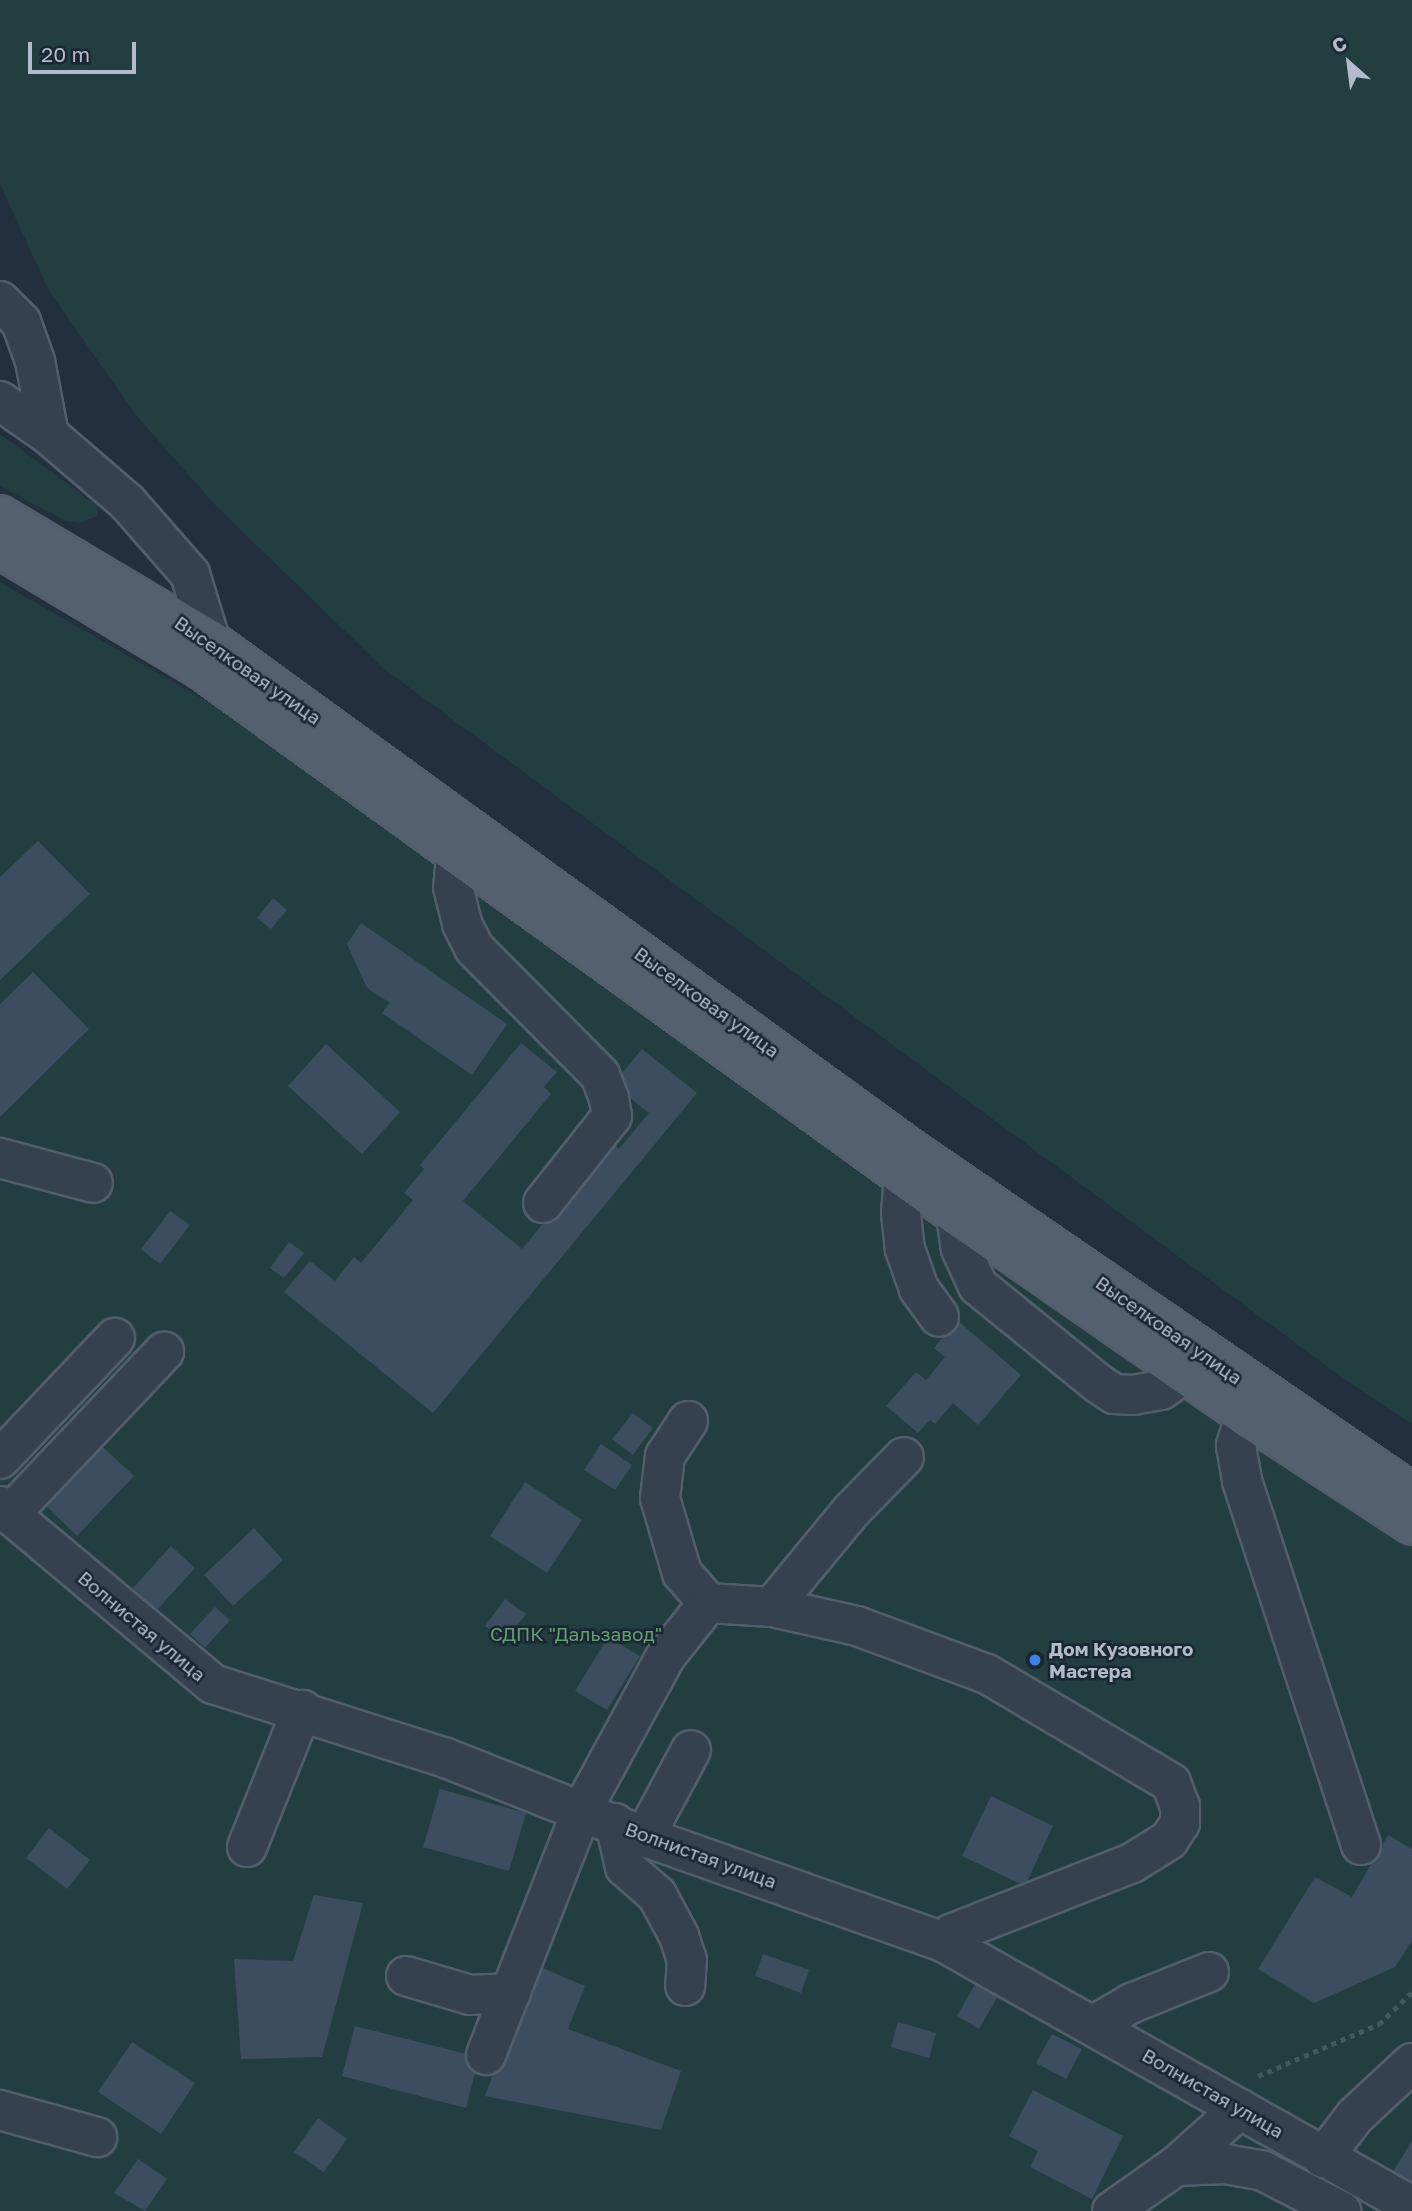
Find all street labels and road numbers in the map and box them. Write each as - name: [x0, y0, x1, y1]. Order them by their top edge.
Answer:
- street label: Выселковая улица: [170, 611, 326, 729]
- street label: Выселковая улица: [630, 942, 784, 1062]
- street label: Выселковая улица: [1091, 1271, 1247, 1389]
- street label: Волнистая улица: [74, 1566, 210, 1686]
- street label: Волнистая улица: [622, 1817, 780, 1893]
- street label: Волнистая улица: [1138, 2043, 1288, 2143]

